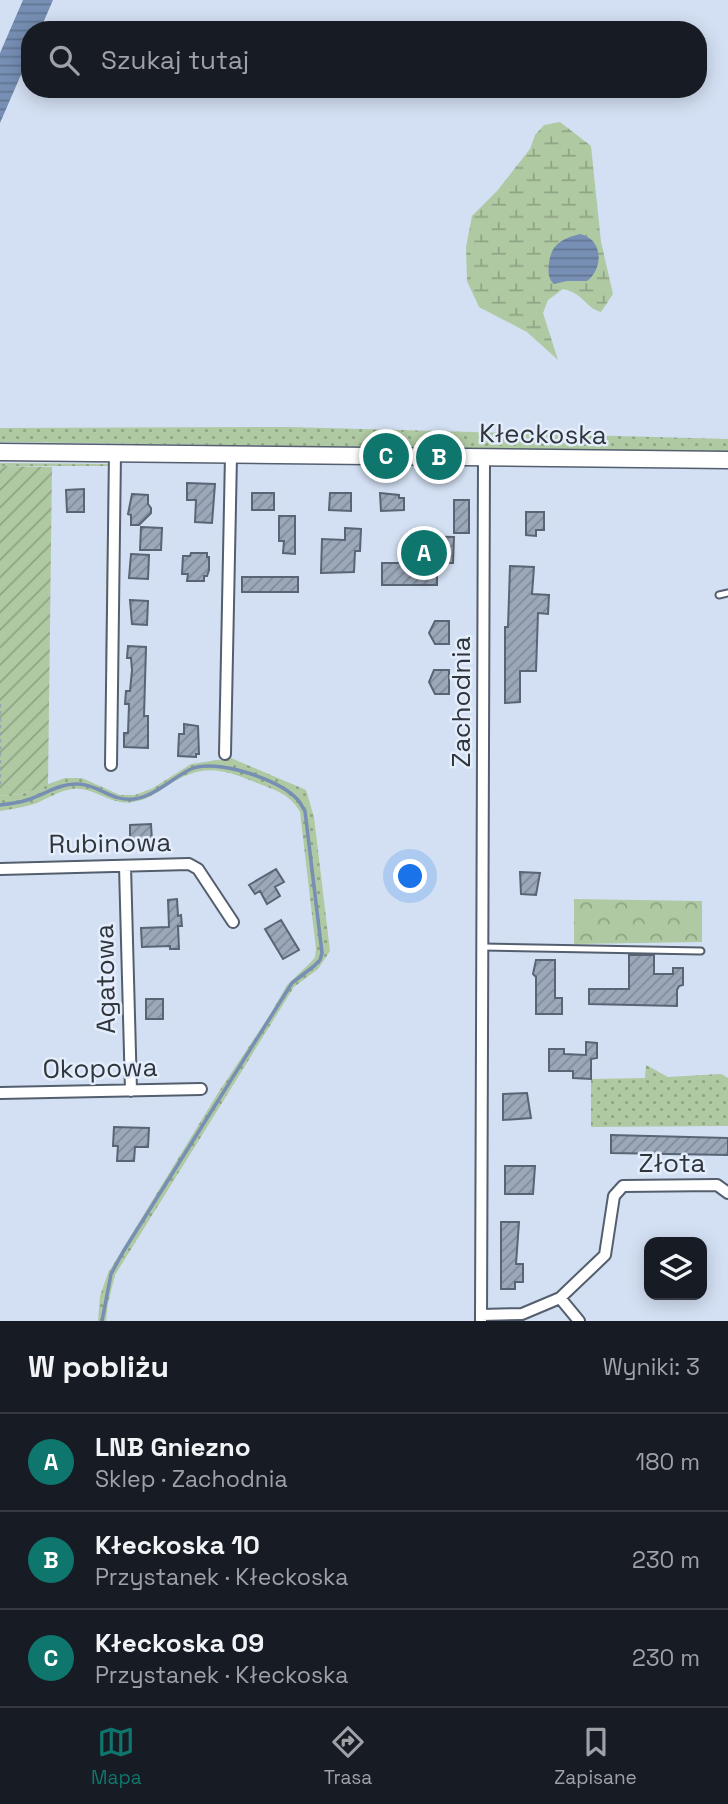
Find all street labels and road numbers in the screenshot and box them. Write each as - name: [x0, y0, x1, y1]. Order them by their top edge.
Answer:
- street label: Kłeckoska: [479, 416, 607, 452]
- street label: Zachodnia: [444, 636, 478, 768]
- street label: Rubinowa: [48, 825, 172, 861]
- street label: Agatowa: [87, 924, 123, 1034]
- street label: Okopowa: [42, 1050, 158, 1086]
- street label: Złota: [639, 1146, 706, 1180]

